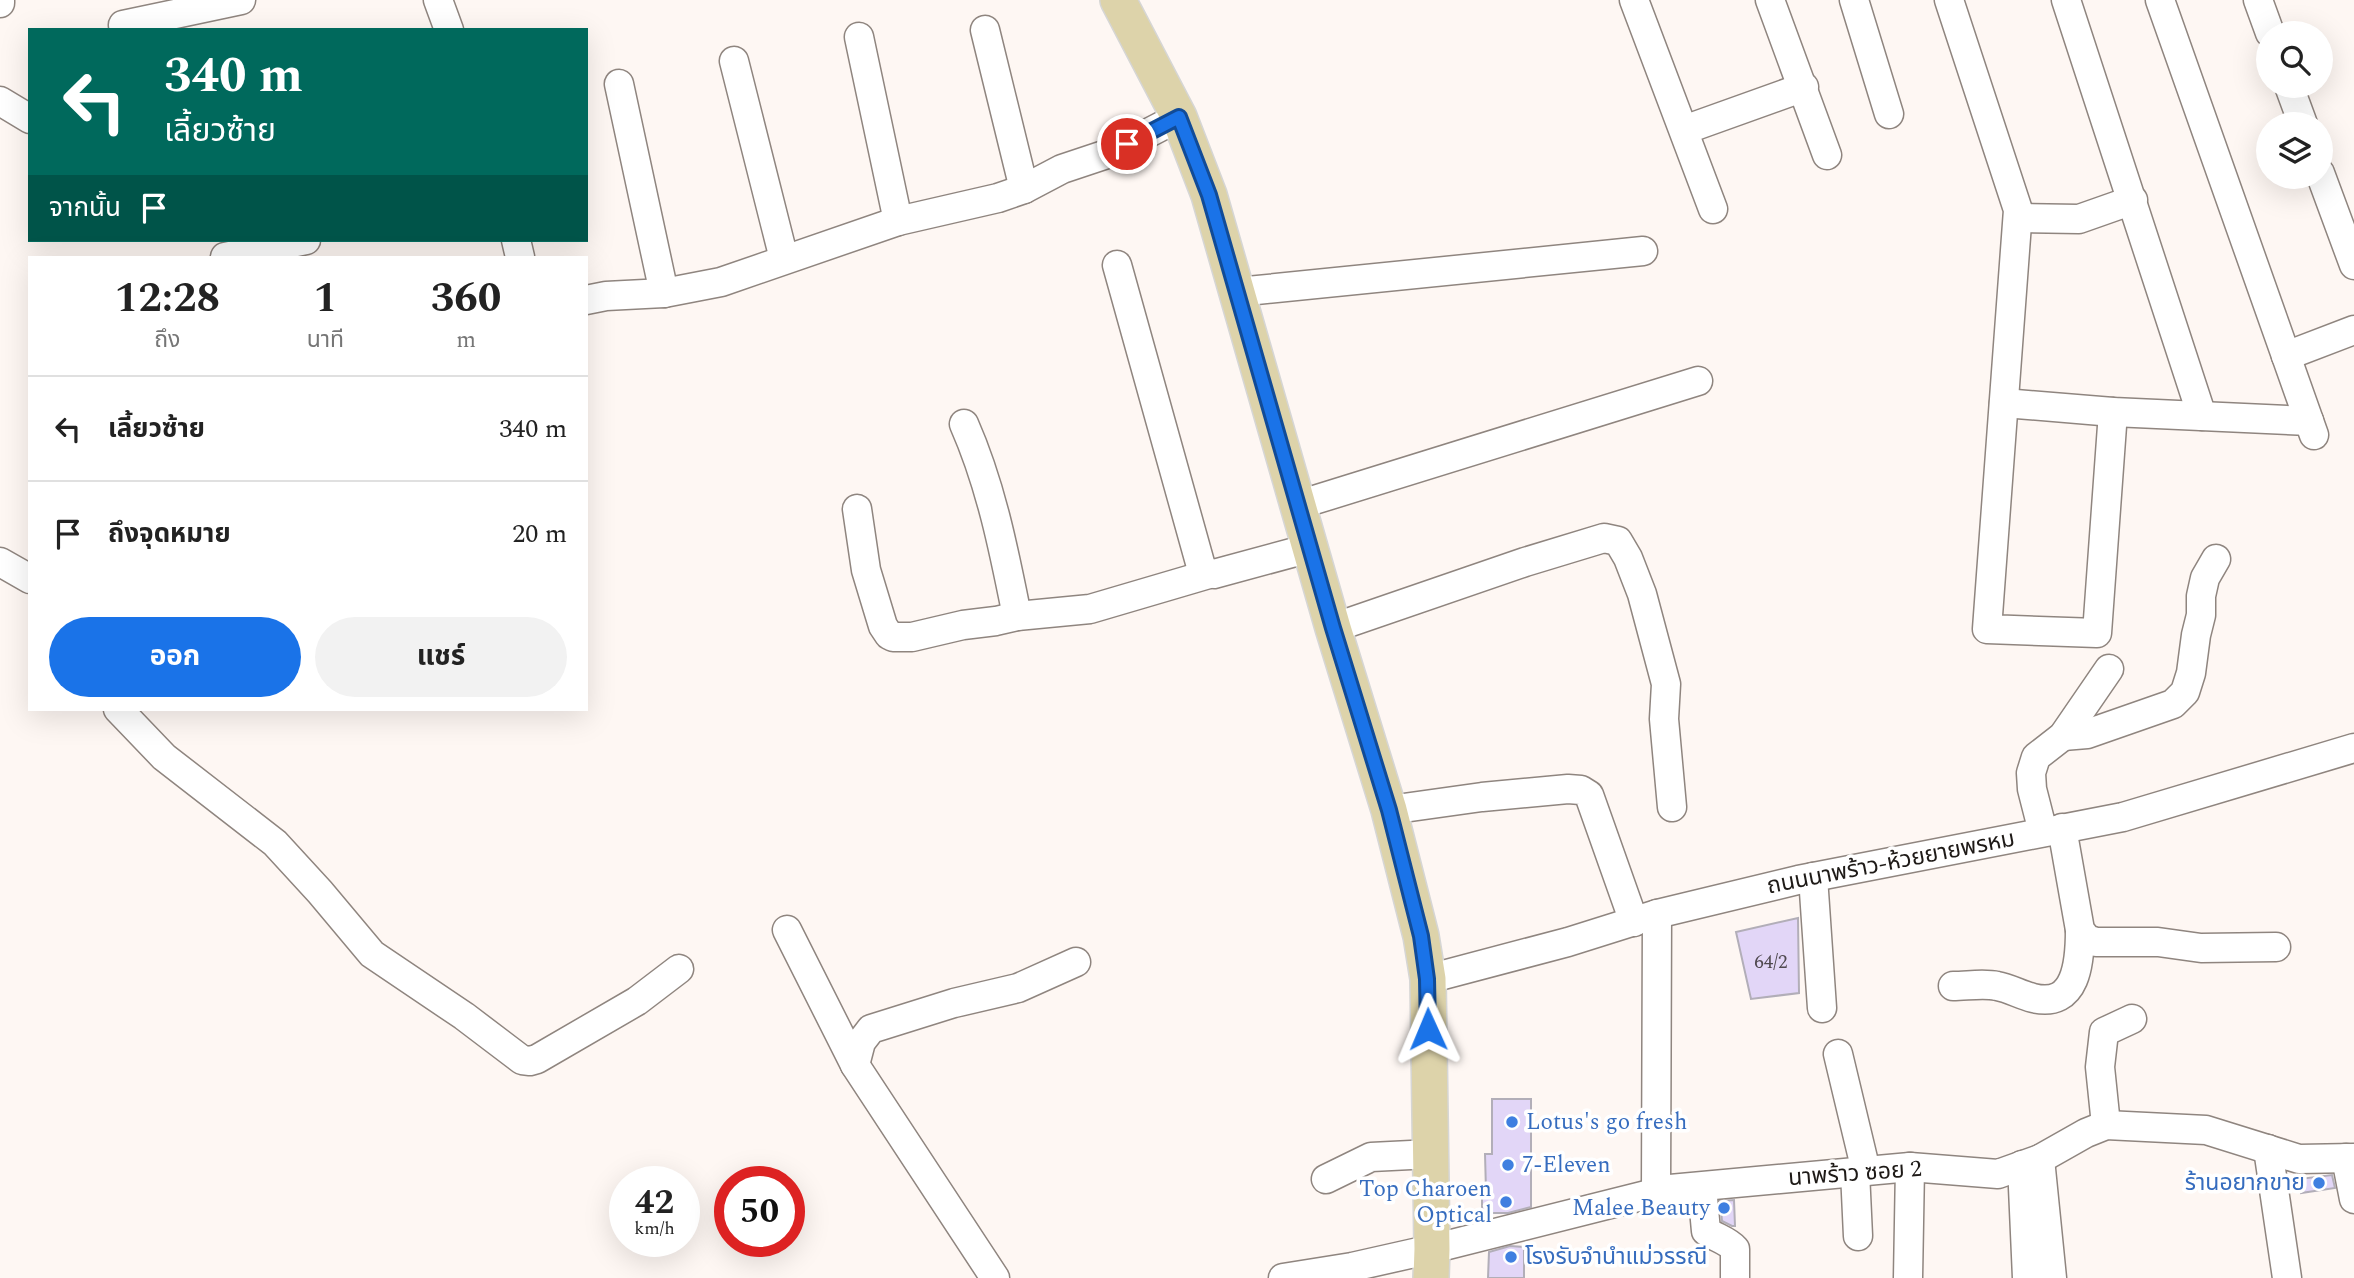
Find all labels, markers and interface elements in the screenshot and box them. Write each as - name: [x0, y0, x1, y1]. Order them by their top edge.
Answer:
- map controls: [2256, 21, 2333, 189]
- button: search: [2256, 21, 2333, 98]
- text: 340 m: [164, 39, 303, 114]
- icon: left: [49, 56, 140, 147]
- text: เลี้ยวซ้าย: [164, 107, 276, 156]
- button: layers: [2256, 112, 2333, 189]
- pin: [1097, 114, 1157, 174]
- icon: arrive: [1108, 125, 1146, 163]
- text: จากนั้น: [49, 188, 121, 228]
- icon: arrive: [135, 189, 173, 227]
- text: 12:28: [115, 267, 220, 330]
- text: 1: [314, 267, 337, 330]
- text: 360: [431, 267, 501, 330]
- text: ถึง: [154, 323, 180, 358]
- text: นาที: [307, 323, 344, 358]
- text: m: [456, 323, 476, 358]
- text: เลี้ยวซ้าย: [108, 409, 205, 449]
- text: 340 m: [499, 409, 567, 449]
- icon: left: [49, 410, 87, 448]
- text: ถึงจุดหมาย: [108, 514, 231, 554]
- text: 20 m: [512, 514, 567, 554]
- icon: arrive: [49, 515, 87, 553]
- button: ออก: [49, 617, 301, 697]
- button: แชร์: [315, 617, 567, 697]
- street label: ถนนนาพร้าว-ห้วยยายพรหม: [1764, 822, 2018, 904]
- house number: 64/2: [1754, 948, 1788, 977]
- position arrow: [1391, 992, 1465, 1066]
- place label: Lotus's go fresh: [1526, 1105, 1687, 1140]
- marker: Lotus's go fresh: [1504, 1114, 1520, 1130]
- place label: 7-Eleven: [1522, 1148, 1611, 1183]
- street label: นาพร้าว ซอย 2: [1787, 1152, 1923, 1196]
- marker: 7-Eleven: [1500, 1157, 1516, 1173]
- speed limit sign: 50: [714, 1166, 805, 1257]
- place label: ร้านอยากขาย: [2185, 1166, 2305, 1201]
- place label: Top Charoen Optical: [1359, 1172, 1492, 1233]
- marker: ร้านอยากขาย: [2311, 1175, 2327, 1191]
- text: 42: [635, 1176, 674, 1229]
- place label: Malee Beauty: [1572, 1191, 1711, 1226]
- marker: Top Charoen Optical: [1498, 1194, 1514, 1210]
- marker: Malee Beauty: [1716, 1200, 1732, 1216]
- text: km/h: [634, 1215, 675, 1242]
- place label: โรงรับจำนำแม่วรรณี: [1525, 1240, 1707, 1275]
- marker: โรงรับจำนำแม่วรรณี: [1503, 1249, 1519, 1265]

